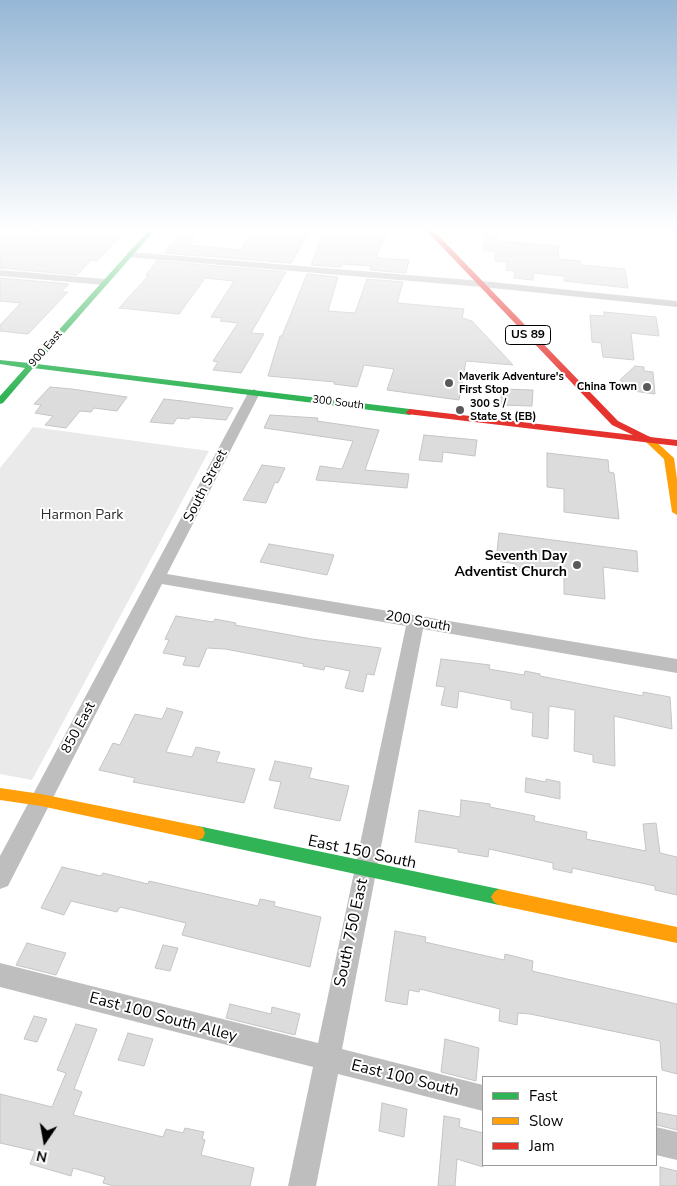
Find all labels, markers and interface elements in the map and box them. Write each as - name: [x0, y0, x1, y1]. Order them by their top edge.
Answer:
- road number: US 89: [506, 326, 550, 344]
- street label: 900 East: [27, 328, 65, 370]
- place label: Maverik Adventure's First Stop: [459, 370, 564, 396]
- marker: Maverik Adventure's First Stop: [443, 377, 455, 389]
- place label: China Town: [577, 380, 637, 394]
- marker: China Town: [641, 381, 653, 393]
- street label: 300 South: [312, 393, 364, 413]
- place label: 300 S / State St (EB): [470, 397, 536, 423]
- marker: 300 S / State St (EB): [454, 404, 466, 416]
- street label: South Street: [181, 447, 231, 525]
- park label: Harmon Park: [41, 508, 123, 524]
- place label: Seventh Day Adventist Church: [454, 549, 567, 582]
- marker: Seventh Day Adventist Church: [571, 559, 583, 571]
- street label: 200 South: [384, 608, 452, 636]
- street label: 850 East: [58, 699, 100, 757]
- street label: East 150 South: [306, 832, 418, 874]
- street label: South 750 East: [331, 877, 373, 989]
- street label: East 100 South Alley: [87, 989, 239, 1047]
- street label: East 100 South: [349, 1056, 461, 1102]
- legend: [482, 1076, 657, 1166]
- text: Fast: [529, 1086, 557, 1106]
- text: Slow: [529, 1111, 563, 1131]
- north arrow: [20, 1116, 70, 1166]
- text: Jam: [529, 1136, 555, 1156]
- text: N: [35, 1146, 49, 1167]

